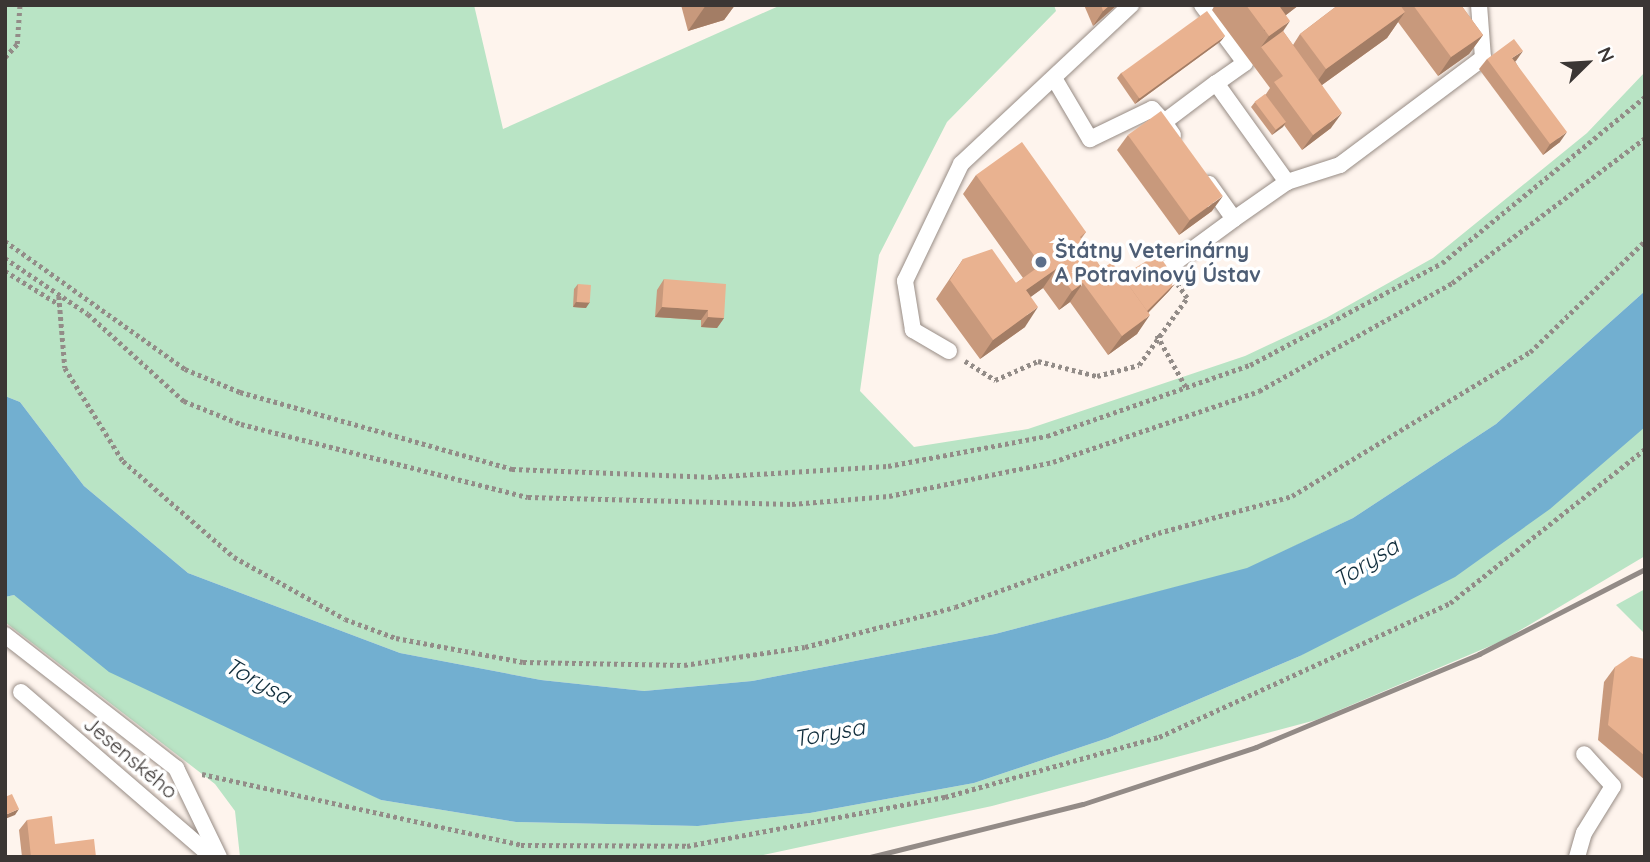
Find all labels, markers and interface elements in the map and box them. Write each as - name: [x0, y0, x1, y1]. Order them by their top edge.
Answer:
- north arrow: [1552, 28, 1622, 98]
- text: N: [1592, 43, 1620, 66]
- place label: Štátny Veterinárny A Potravinový Ústav: [1055, 237, 1261, 287]
- marker: Štátny Veterinárny A Potravinový Ústav: [1033, 254, 1049, 270]
- water label: Torysa: [1328, 532, 1404, 594]
- water label: Torysa: [220, 652, 296, 710]
- street label: Jesenského: [79, 710, 183, 804]
- water label: Torysa: [791, 713, 867, 753]

